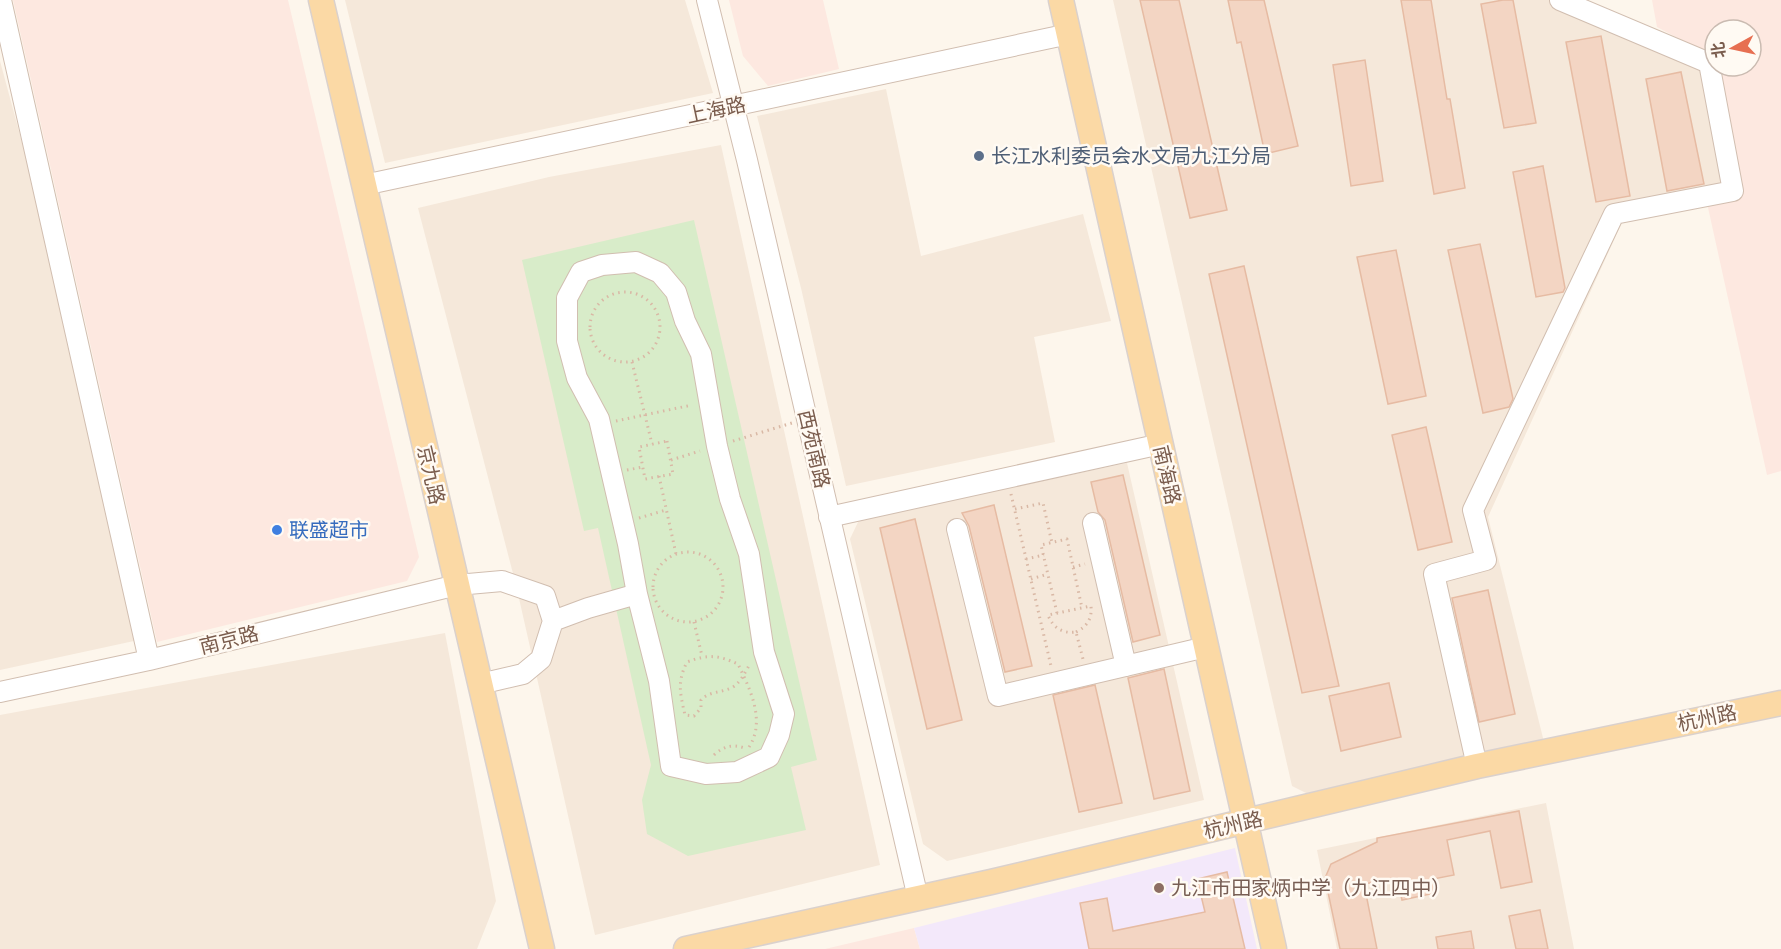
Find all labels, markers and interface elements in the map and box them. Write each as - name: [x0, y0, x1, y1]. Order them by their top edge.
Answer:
- north arrow: [1703, 18, 1763, 78]
- text: 北: [1708, 41, 1729, 59]
- street label: 上海路: [684, 92, 748, 128]
- place label: 长江水利委员会水文局九江分局: [991, 144, 1271, 168]
- marker: 长江水利委员会水文局九江分局: [972, 149, 986, 163]
- street label: 西苑南路: [793, 407, 835, 491]
- street label: 京九路: [413, 443, 449, 507]
- street label: 南海路: [1149, 443, 1185, 507]
- place label: 联盛超市: [289, 518, 369, 542]
- marker: 联盛超市: [270, 523, 284, 537]
- street label: 南京路: [197, 621, 261, 659]
- street label: 杭州路: [1675, 700, 1739, 736]
- street label: 杭州路: [1201, 807, 1265, 843]
- place label: 九江市田家炳中学（九江四中）: [1171, 876, 1451, 900]
- marker: 九江市田家炳中学（九江四中）: [1152, 881, 1166, 895]

